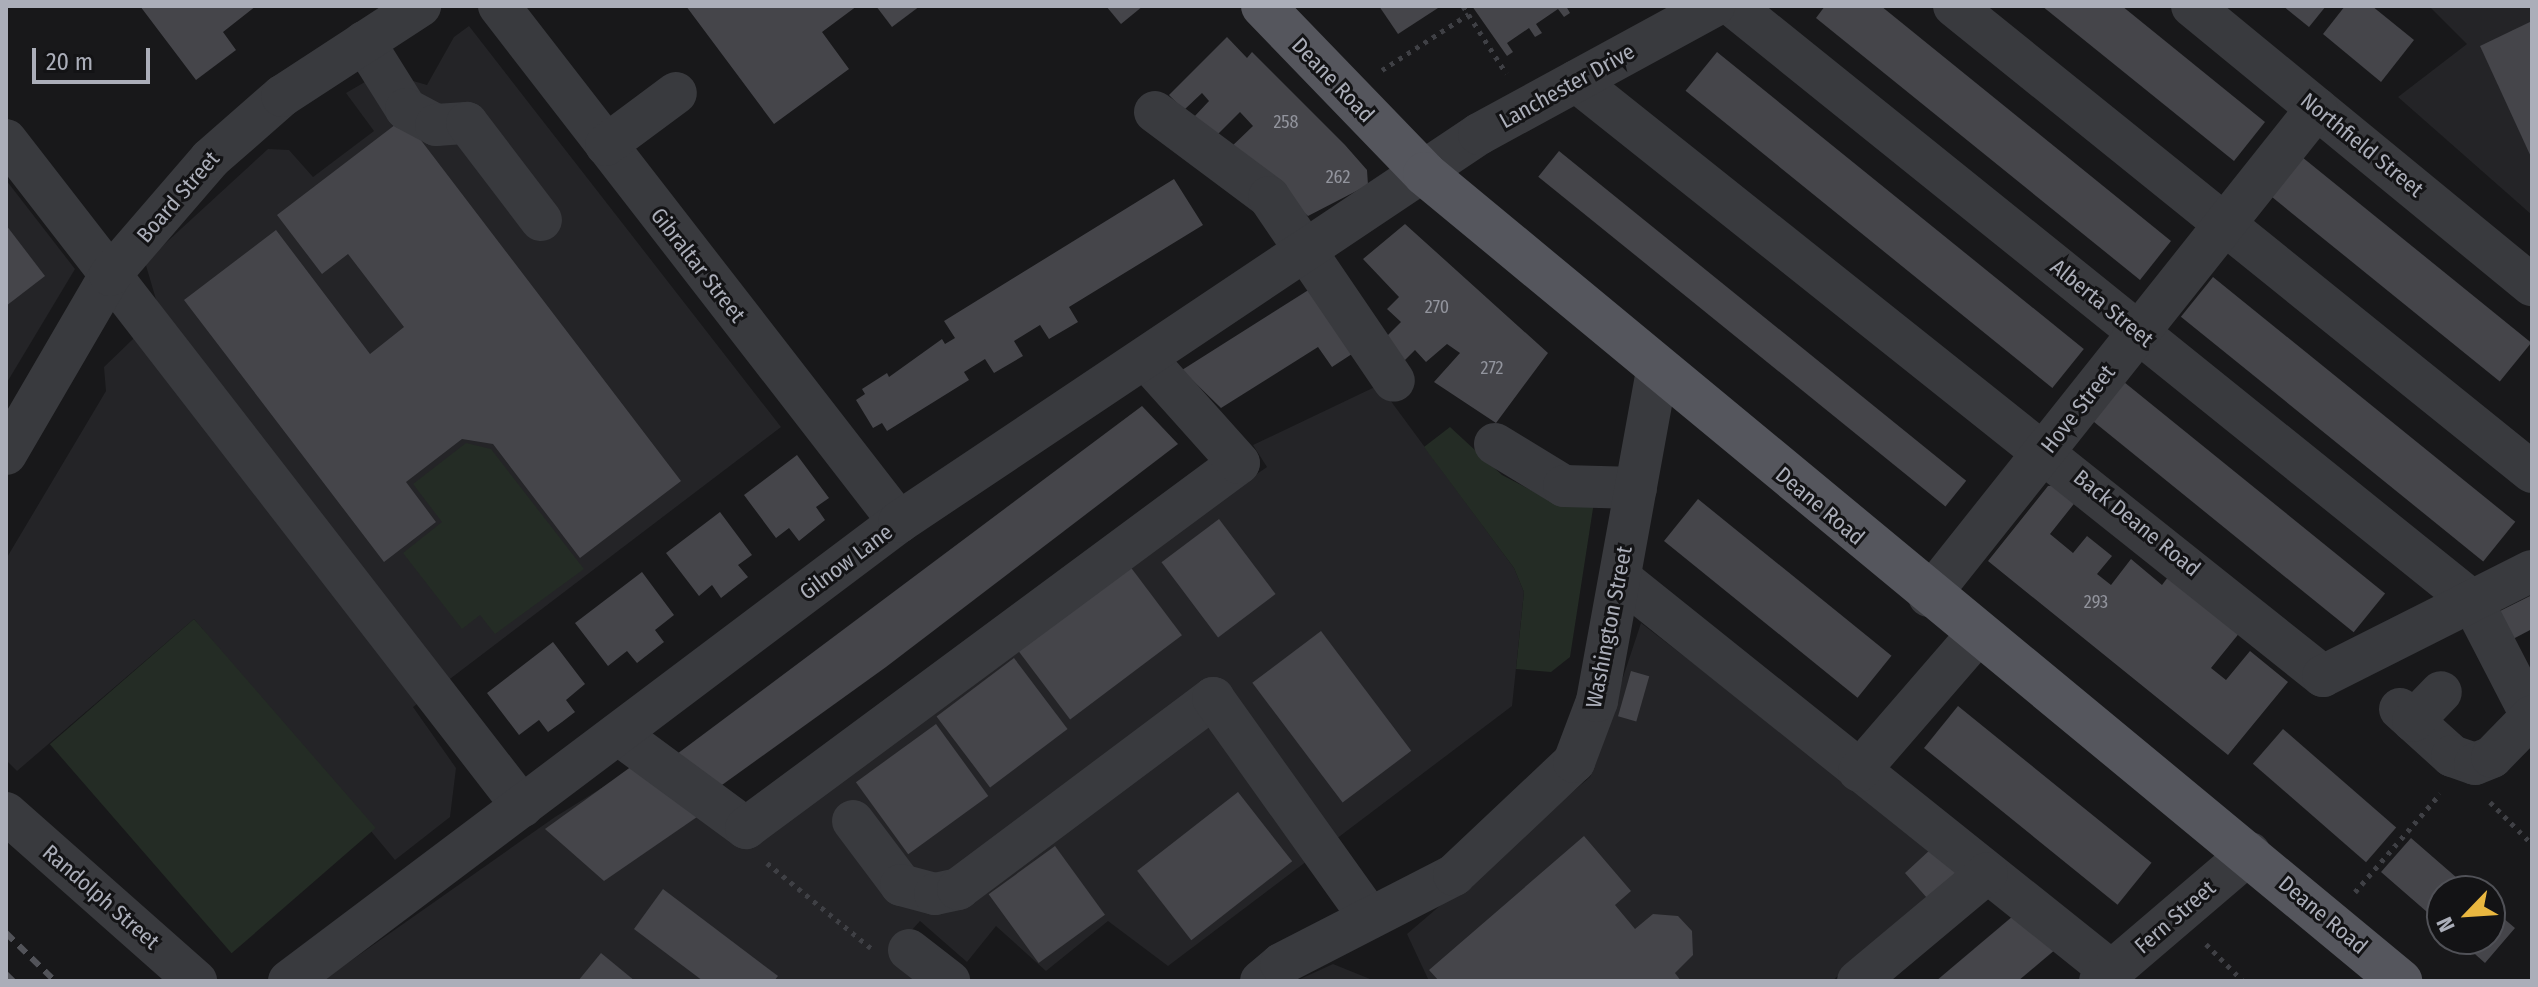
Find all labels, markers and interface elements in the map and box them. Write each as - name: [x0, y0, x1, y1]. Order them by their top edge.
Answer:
- scale bar: [36, 32, 154, 82]
- street label: Deane Road: [1286, 32, 1380, 128]
- street label: Lanchester Drive: [1495, 38, 1639, 134]
- text: 20 m: [46, 48, 93, 76]
- street label: Northfield Street: [2295, 87, 2429, 203]
- house number: 258: [1273, 111, 1299, 133]
- street label: Board Street: [131, 146, 225, 248]
- house number: 262: [1326, 166, 1350, 188]
- street label: Gibraltar Street: [645, 203, 751, 327]
- street label: Alberta Street: [2045, 253, 2159, 353]
- house number: 270: [1425, 296, 1449, 318]
- house number: 272: [1481, 357, 1503, 379]
- street label: Hove Street: [2035, 360, 2121, 458]
- street label: Deane Road: [1770, 461, 1870, 551]
- street label: Back Deane Road: [2068, 464, 2206, 582]
- street label: Gilnow Lane: [794, 518, 898, 606]
- street label: Washington Street: [1580, 544, 1638, 710]
- house number: 293: [2084, 591, 2108, 613]
- street label: Randolph Street: [37, 839, 165, 955]
- street label: Deane Road: [2273, 870, 2373, 960]
- street label: Fern Street: [2129, 875, 2221, 959]
- north arrow: [2426, 875, 2506, 955]
- text: N: [2431, 913, 2461, 936]

